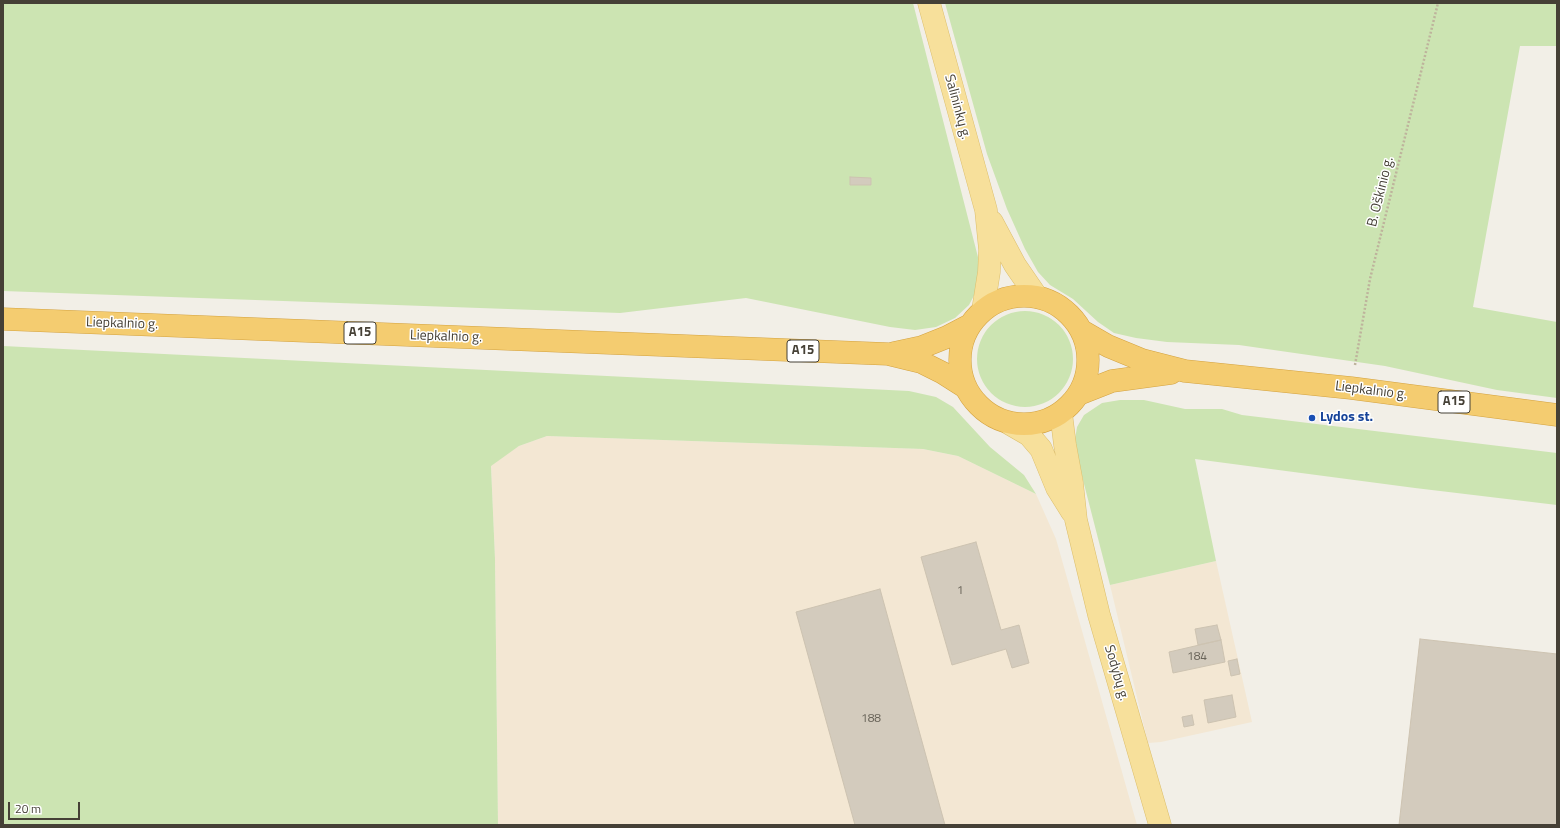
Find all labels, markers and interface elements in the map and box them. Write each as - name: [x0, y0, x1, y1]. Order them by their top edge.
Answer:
- street label: Salininkų g.: [940, 73, 974, 141]
- street label: B. Oškinio g.: [1364, 155, 1398, 229]
- street label: Liepkalnio g.: [86, 314, 158, 334]
- road number: A15: [344, 322, 376, 344]
- street label: Liepkalnio g.: [410, 327, 482, 347]
- road number: A15: [787, 340, 819, 362]
- street label: Liepkalnio g.: [1334, 378, 1408, 404]
- road number: A15: [1438, 391, 1470, 413]
- place label: Lydos st.: [1320, 410, 1373, 426]
- marker: Lydos st.: [1307, 413, 1317, 423]
- house number: 1: [957, 584, 963, 598]
- street label: Sodybų g.: [1100, 643, 1132, 703]
- house number: 184: [1187, 650, 1207, 664]
- house number: 188: [861, 712, 881, 726]
- scale bar: [10, 794, 82, 820]
- text: 20 m: [15, 799, 41, 818]

